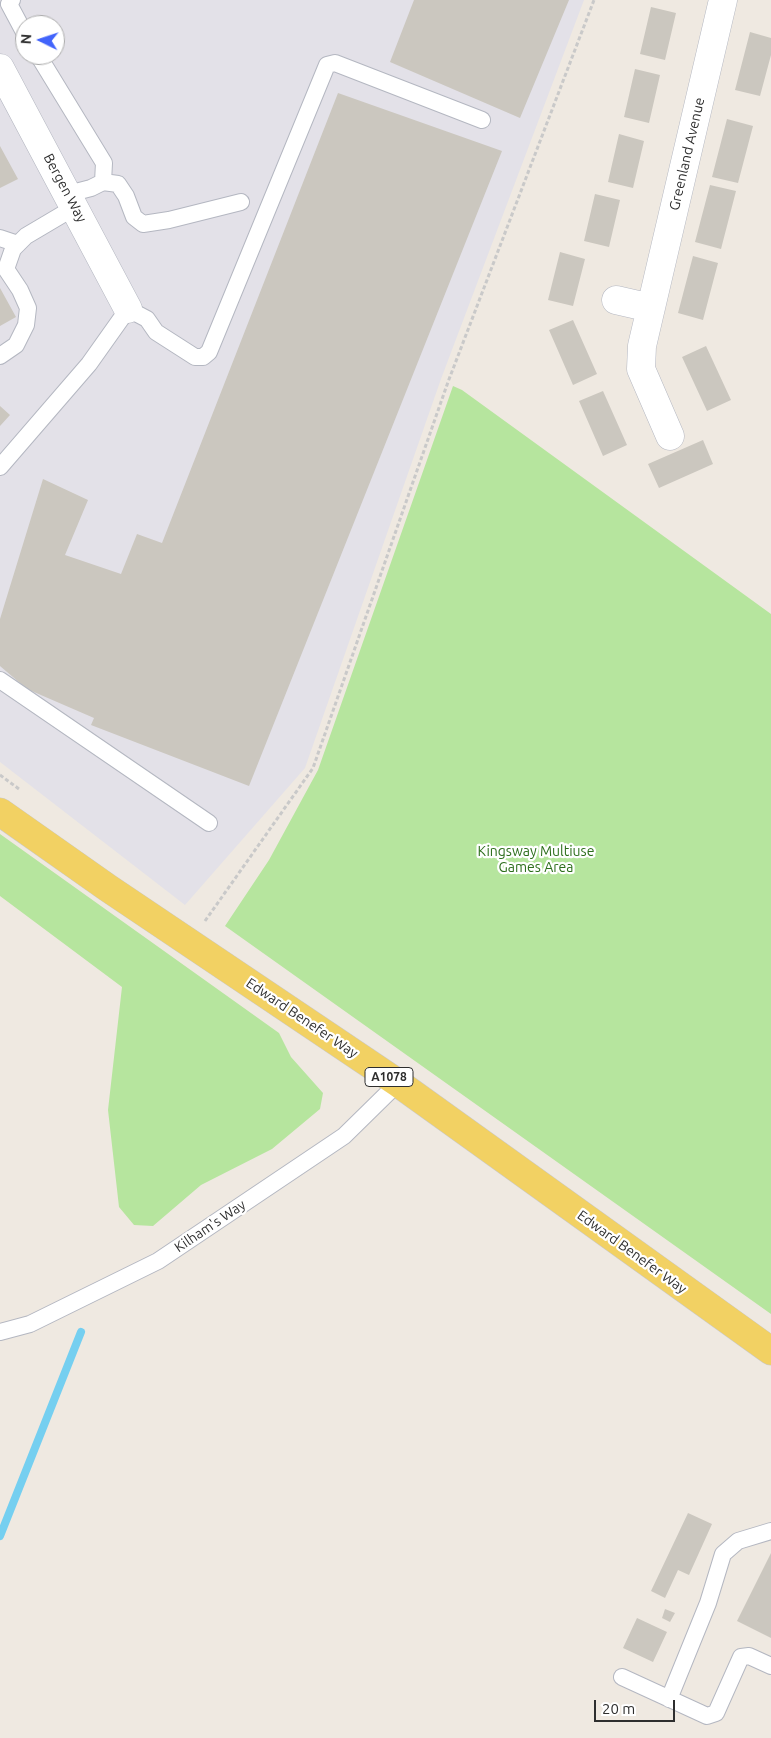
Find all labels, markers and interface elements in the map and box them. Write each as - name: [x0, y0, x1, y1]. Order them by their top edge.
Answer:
- north arrow: [15, 15, 65, 65]
- text: N: [18, 33, 34, 45]
- street label: Greenland Avenue: [666, 96, 708, 212]
- street label: Bergen Way: [40, 151, 90, 225]
- park label: Kingsway Multiuse Games Area: [478, 843, 594, 876]
- street label: Edward Benefer Way: [243, 974, 361, 1062]
- road number: A1078: [365, 1068, 413, 1086]
- street label: Kilham's Way: [171, 1196, 249, 1256]
- street label: Edward Benefer Way: [574, 1207, 690, 1297]
- scale bar: [596, 1690, 677, 1722]
- text: 20 m: [602, 1700, 635, 1717]

